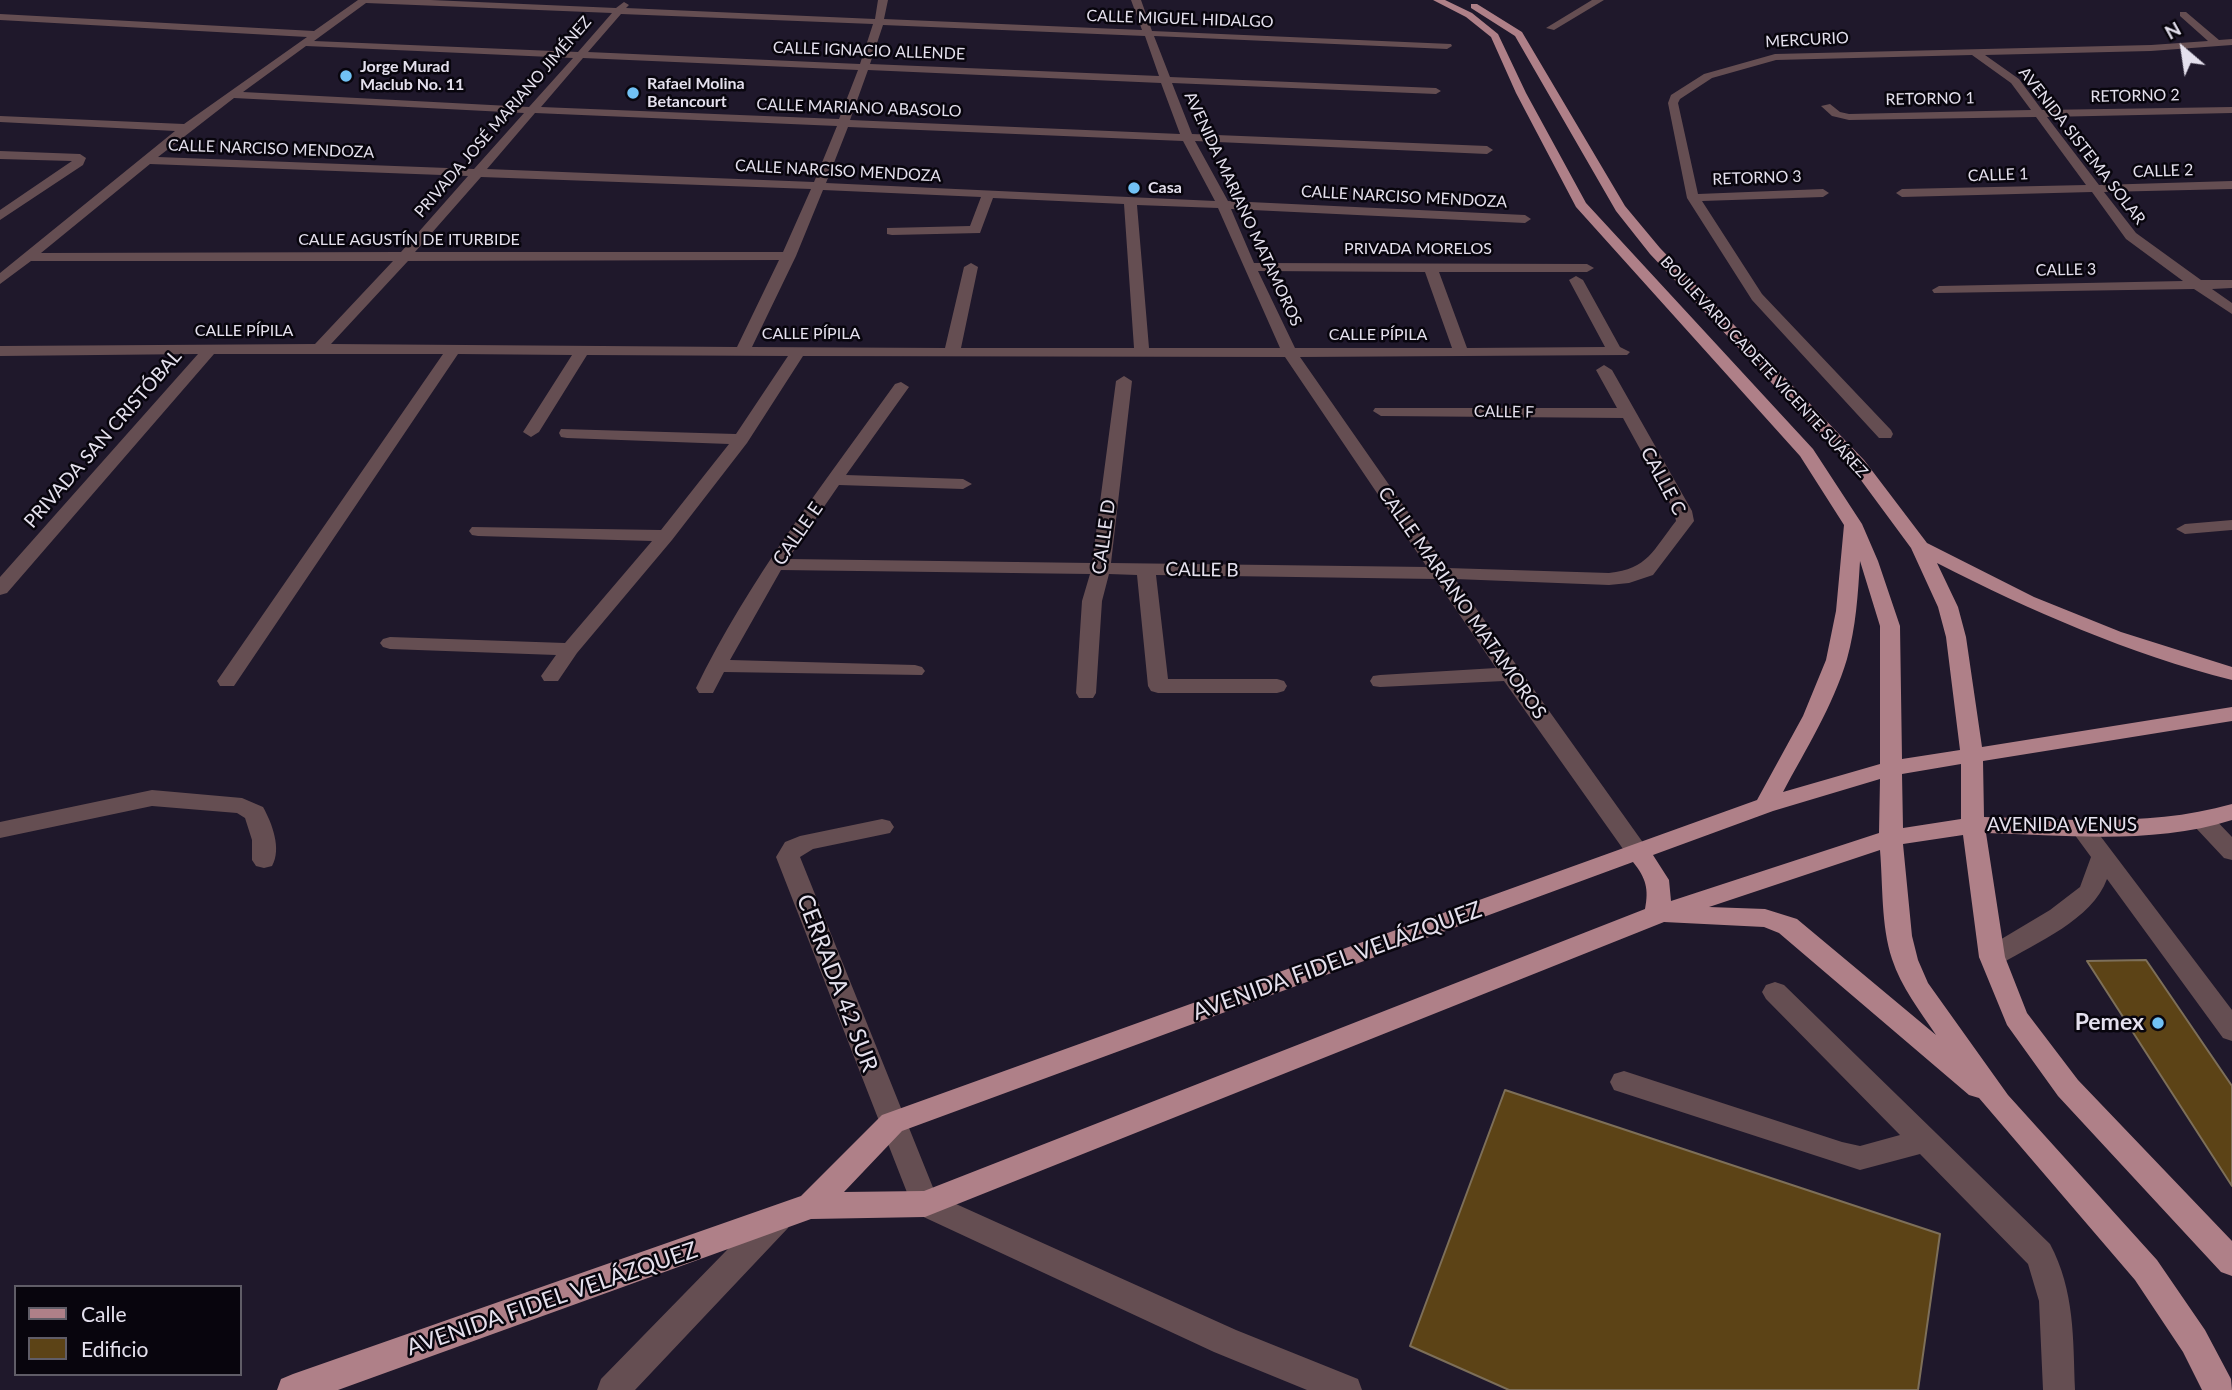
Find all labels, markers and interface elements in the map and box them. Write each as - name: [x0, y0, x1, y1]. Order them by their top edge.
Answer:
- street label: CALLE MIGUEL HIDALGO: [1086, 6, 1274, 32]
- street label: PRIVADA JOSÉ MARIANO JIMÉNEZ: [411, 13, 595, 221]
- north arrow: [2148, 14, 2218, 84]
- text: N: [2161, 17, 2185, 44]
- street label: MERCURIO: [1765, 28, 1849, 52]
- street label: CALLE IGNACIO ALLENDE: [773, 38, 965, 64]
- place label: Jorge Murad Maclub No. 11: [360, 57, 464, 95]
- street label: AVENIDA SISTEMA SOLAR: [2015, 63, 2149, 229]
- marker: Jorge Murad Maclub No. 11: [338, 68, 354, 84]
- place label: Rafael Molina Betancourt: [647, 74, 745, 112]
- marker: Rafael Molina Betancourt: [625, 85, 641, 101]
- street label: RETORNO 2: [2090, 86, 2180, 106]
- street label: AVENIDA MARIANO MATAMOROS: [1180, 89, 1306, 329]
- street label: RETORNO 1: [1885, 89, 1975, 109]
- street label: CALLE MARIANO ABASOLO: [756, 95, 962, 121]
- street label: CALLE NARCISO MENDOZA: [167, 136, 375, 162]
- street label: CALLE NARCISO MENDOZA: [734, 156, 942, 186]
- street label: CALLE 2: [2132, 160, 2194, 182]
- street label: CALLE 1: [1967, 164, 2029, 186]
- street label: RETORNO 3: [1712, 167, 1802, 189]
- place label: Casa: [1148, 178, 1182, 198]
- marker: Casa: [1126, 180, 1142, 196]
- street label: CALLE NARCISO MENDOZA: [1300, 182, 1508, 212]
- street label: CALLE AGUSTÍN DE ITURBIDE: [298, 230, 520, 250]
- street label: PRIVADA MORELOS: [1344, 239, 1492, 259]
- street label: BOULEVARD CADETE VICENTE SUÁREZ: [1656, 252, 1872, 482]
- street label: CALLE 3: [2036, 260, 2096, 280]
- street label: CALLE PÍPILA: [195, 321, 293, 341]
- street label: CALLE PÍPILA: [762, 324, 860, 344]
- street label: CALLE PÍPILA: [1329, 325, 1427, 345]
- street label: PRIVADA SAN CRISTÓBAL: [20, 345, 186, 533]
- street label: CALLE F: [1474, 402, 1534, 422]
- street label: CALLE C: [1636, 443, 1690, 519]
- street label: CALLE MARIANO MATAMOROS: [1373, 483, 1551, 723]
- street label: CALLE E: [768, 498, 828, 570]
- street label: CALLE D: [1087, 498, 1121, 576]
- street label: CALLE B: [1165, 558, 1239, 582]
- street label: AVENIDA VENUS: [1987, 814, 2137, 836]
- street label: CERRADA 42 SUR: [790, 890, 884, 1076]
- street label: AVENIDA FIDEL VELÁZQUEZ: [1189, 896, 1485, 1026]
- place label: Pemex: [2075, 1009, 2144, 1037]
- marker: Pemex: [2150, 1015, 2166, 1031]
- street label: AVENIDA FIDEL VELÁZQUEZ: [403, 1236, 701, 1362]
- legend: [14, 1285, 242, 1376]
- text: Calle: [81, 1301, 126, 1326]
- text: Edificio: [81, 1336, 148, 1361]

